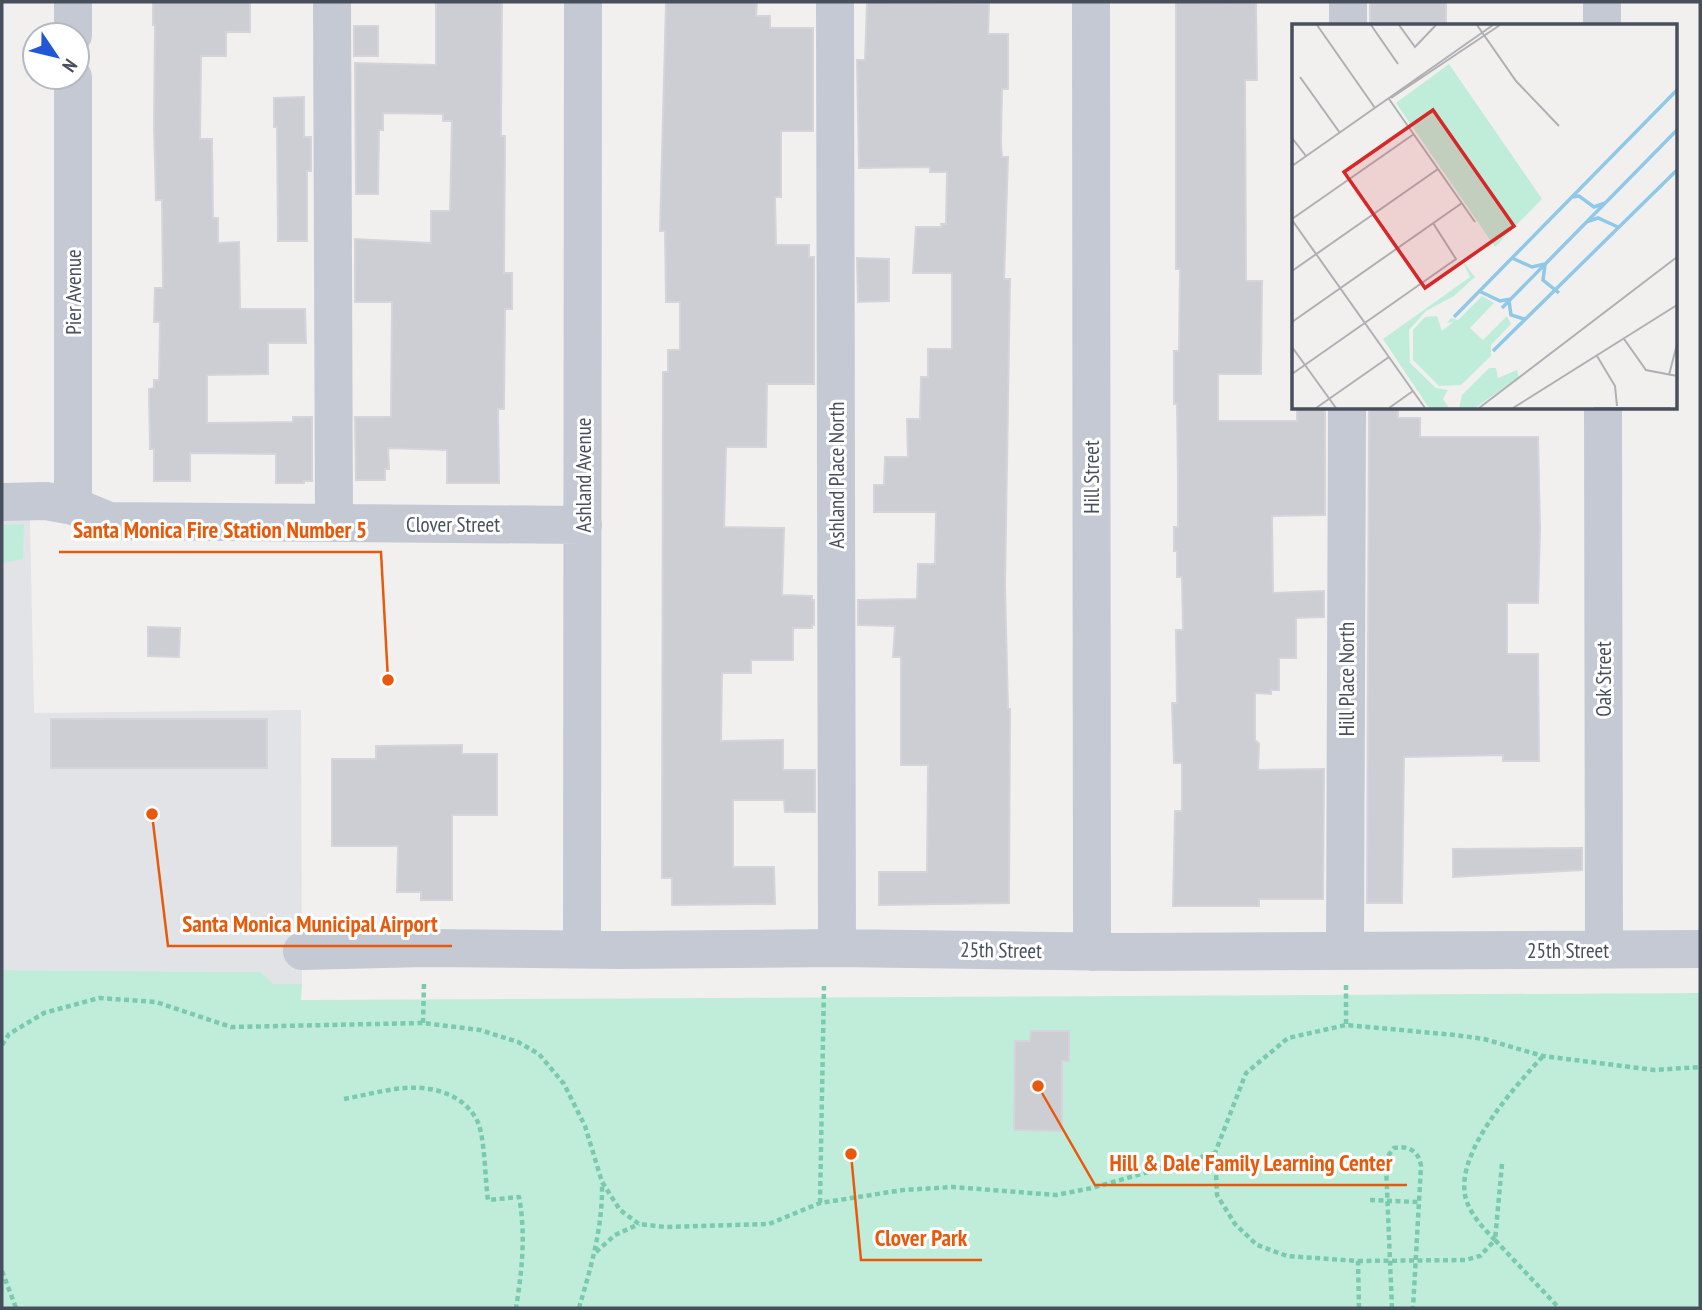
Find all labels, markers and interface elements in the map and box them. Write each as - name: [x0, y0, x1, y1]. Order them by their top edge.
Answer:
- north arrow: [21, 21, 91, 91]
- inset map: [1292, 24, 1678, 410]
- text: N: [57, 55, 83, 77]
- street label: Pier Avenue: [60, 249, 87, 335]
- street label: Ashland Place North: [823, 402, 850, 548]
- street label: Ashland Avenue: [570, 418, 597, 532]
- street label: Hill Street: [1078, 440, 1105, 514]
- callout: Santa Monica Fire Station Number 5: [59, 508, 381, 552]
- street label: Clover Street: [406, 511, 500, 538]
- text: Santa Monica Fire Station Number 5: [73, 515, 367, 544]
- street label: Hill Place North: [1333, 622, 1360, 736]
- street label: Oak Street: [1590, 641, 1617, 717]
- callout: Santa Monica Municipal Airport: [168, 902, 452, 946]
- text: Santa Monica Municipal Airport: [182, 909, 438, 938]
- street label: 25th Street: [960, 936, 1042, 964]
- street label: 25th Street: [1527, 937, 1609, 964]
- callout: Hill & Dale Family Learning Center: [1095, 1141, 1407, 1185]
- text: Hill & Dale Family Learning Center: [1110, 1148, 1393, 1177]
- callout: Clover Park: [861, 1216, 982, 1260]
- text: Clover Park: [875, 1223, 968, 1252]

